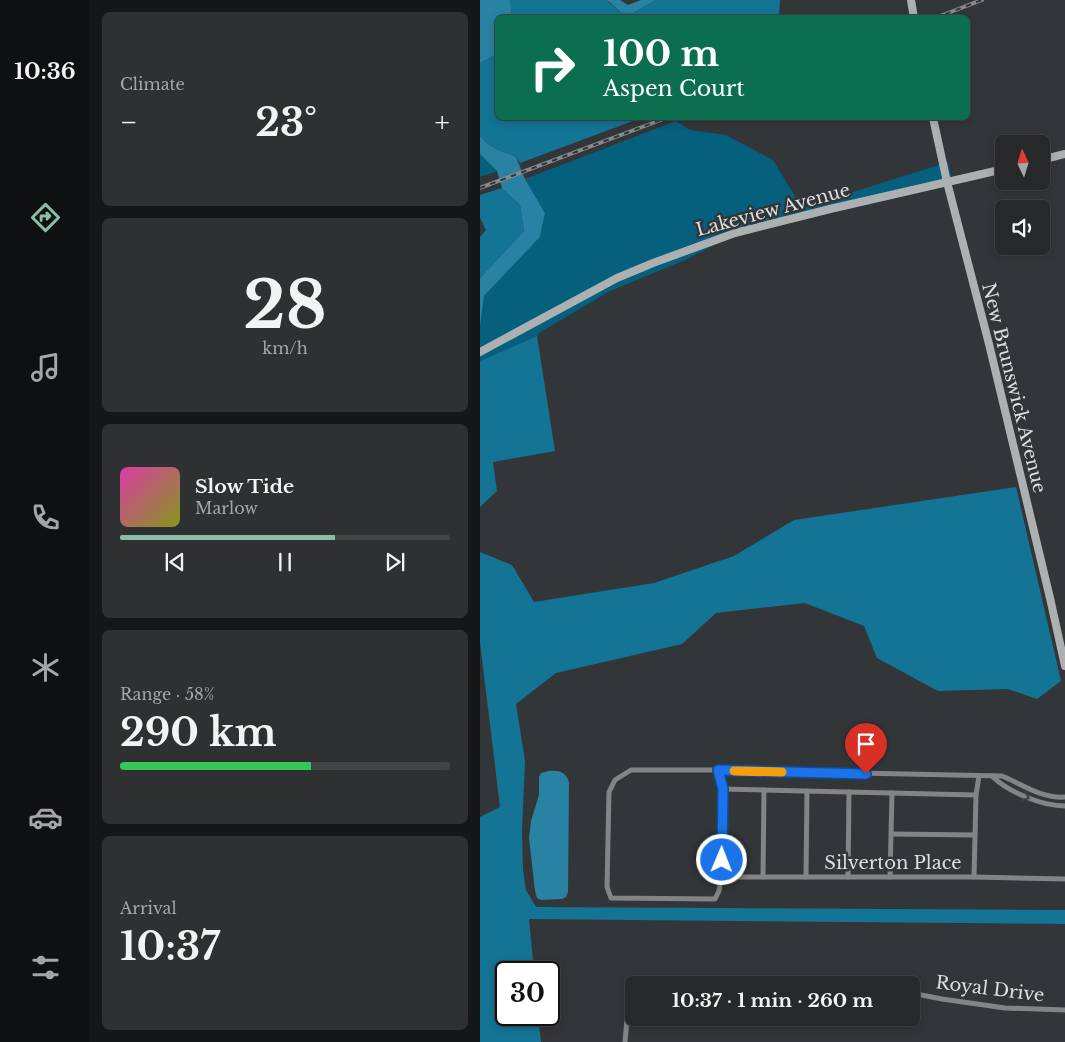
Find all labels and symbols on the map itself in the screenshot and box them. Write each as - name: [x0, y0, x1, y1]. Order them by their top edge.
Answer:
- north arrow: [995, 135, 1050, 190]
- street label: Lakeview Avenue: [694, 179, 852, 241]
- street label: New Brunswick Avenue: [977, 281, 1051, 495]
- pin: [845, 723, 887, 774]
- one-way arrow: [1021, 790, 1030, 801]
- position arrow: [695, 833, 747, 885]
- street label: Silverton Place: [824, 852, 962, 874]
- speed limit sign: 30: [495, 961, 560, 1026]
- street label: Royal Drive: [934, 971, 1046, 1007]

